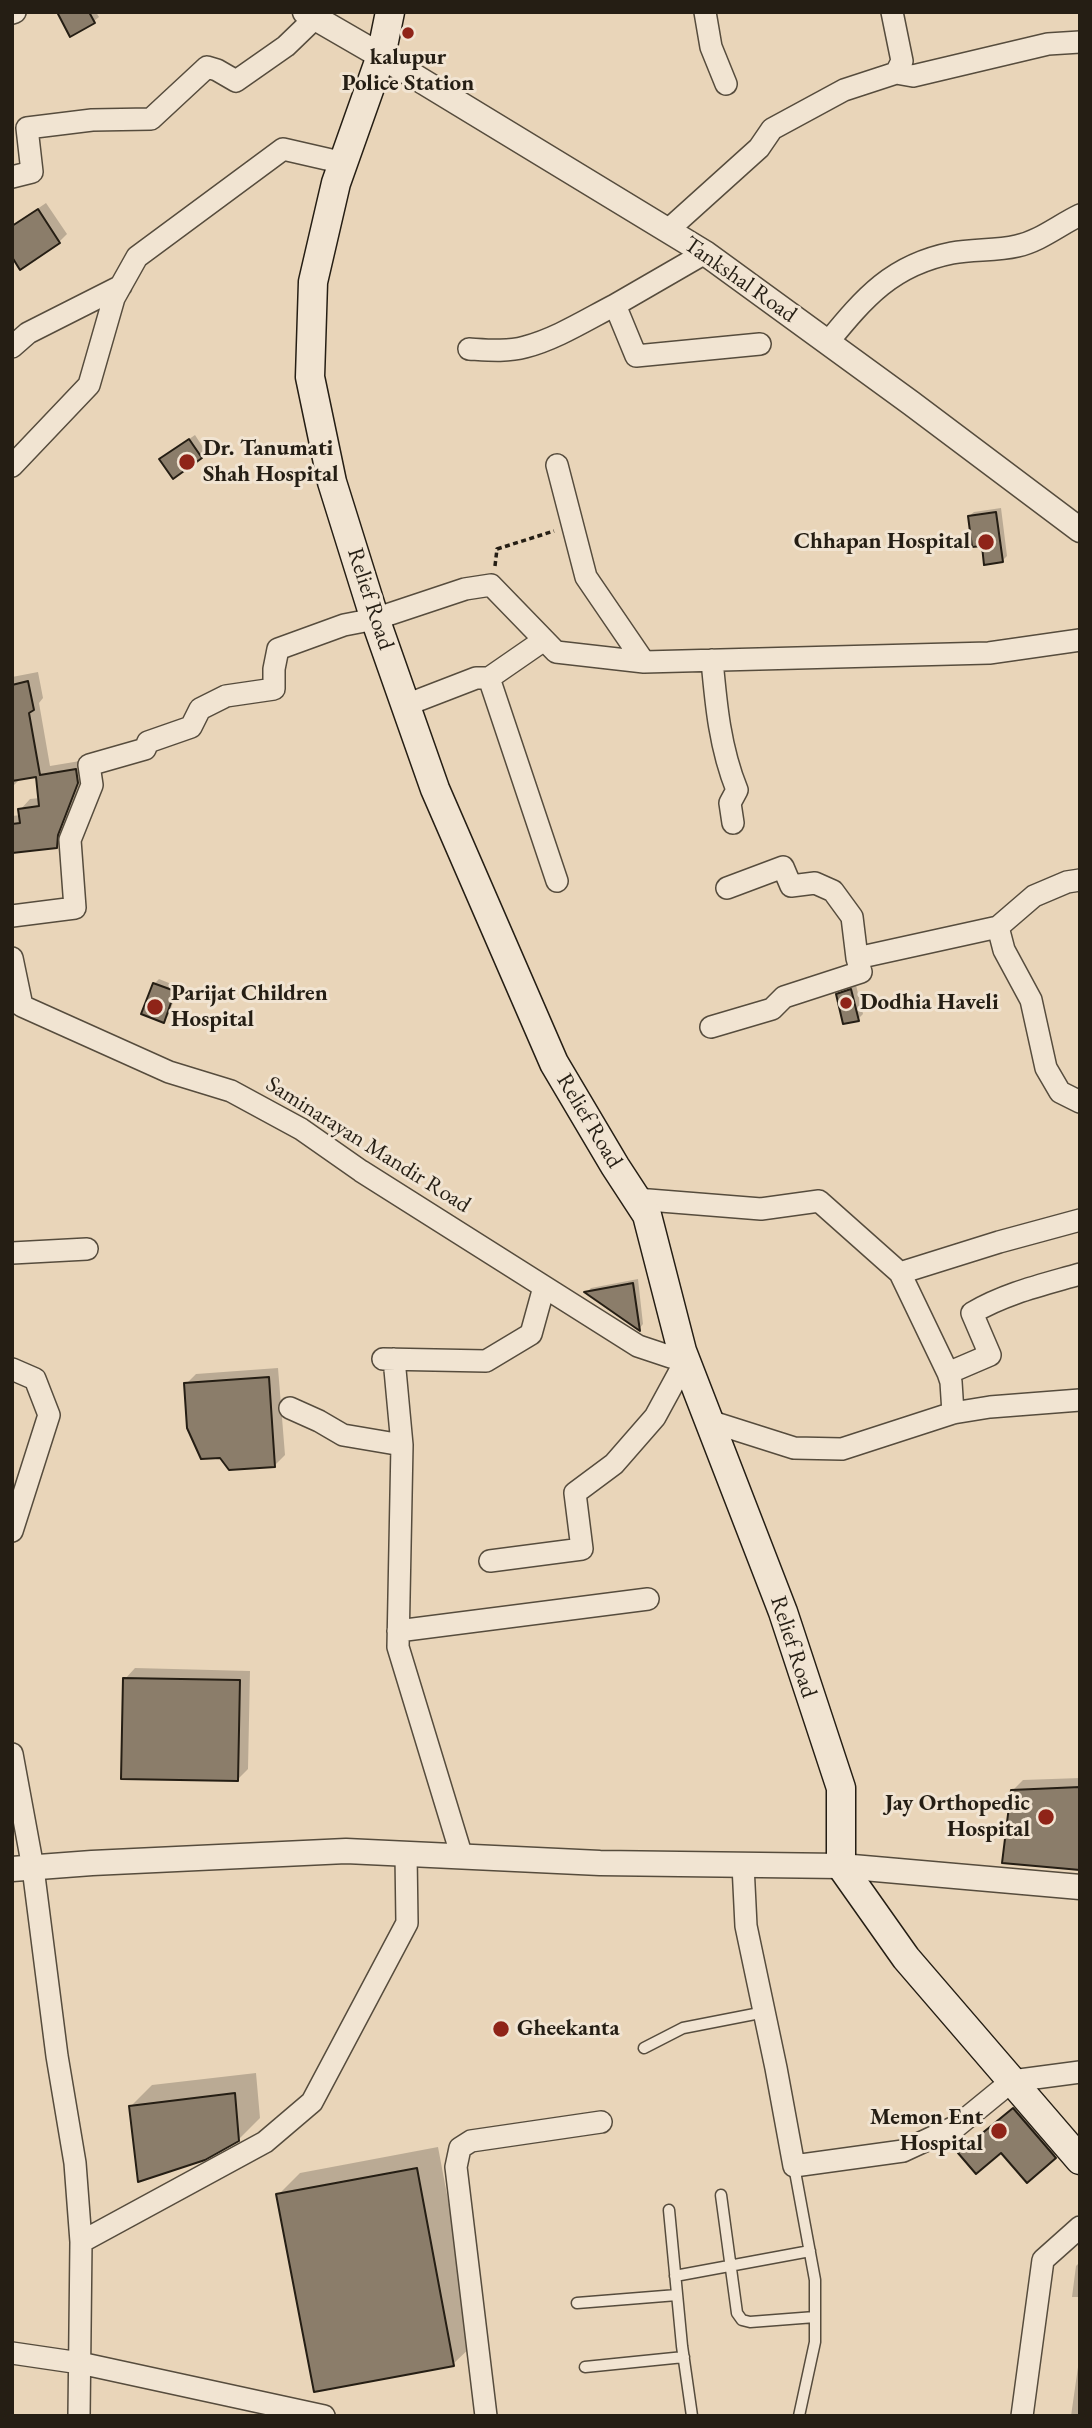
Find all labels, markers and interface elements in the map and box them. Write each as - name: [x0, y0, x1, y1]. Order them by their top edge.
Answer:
- marker: kalupur Police Station: [400, 25, 416, 41]
- place label: kalupur Police Station: [342, 44, 474, 98]
- street label: Tankshal Road: [678, 231, 802, 329]
- place label: Dr. Tanumati Shah Hospital: [203, 435, 339, 489]
- marker: Dr. Tanumati Shah Hospital: [177, 452, 197, 472]
- place label: Chhapan Hospital: [794, 528, 970, 556]
- marker: Chhapan Hospital: [976, 532, 996, 552]
- street label: Relief Road: [341, 545, 399, 653]
- place label: Parijat Children Hospital: [171, 980, 328, 1034]
- place label: Dodhia Haveli: [860, 989, 999, 1017]
- marker: Dodhia Haveli: [838, 995, 854, 1011]
- marker: Parijat Children Hospital: [145, 997, 165, 1017]
- street label: Relief Road: [550, 1069, 628, 1173]
- street label: Saminarayan Mandir Road: [260, 1071, 476, 1219]
- street label: Relief Road: [764, 1593, 822, 1701]
- place label: Jay Orthopedic Hospital: [885, 1790, 1030, 1844]
- marker: Jay Orthopedic Hospital: [1036, 1807, 1056, 1827]
- place label: Gheekanta: [517, 2015, 620, 2043]
- marker: Gheekanta: [491, 2019, 511, 2039]
- place label: Memon Ent Hospital: [870, 2104, 983, 2158]
- marker: Memon Ent Hospital: [989, 2121, 1009, 2141]

